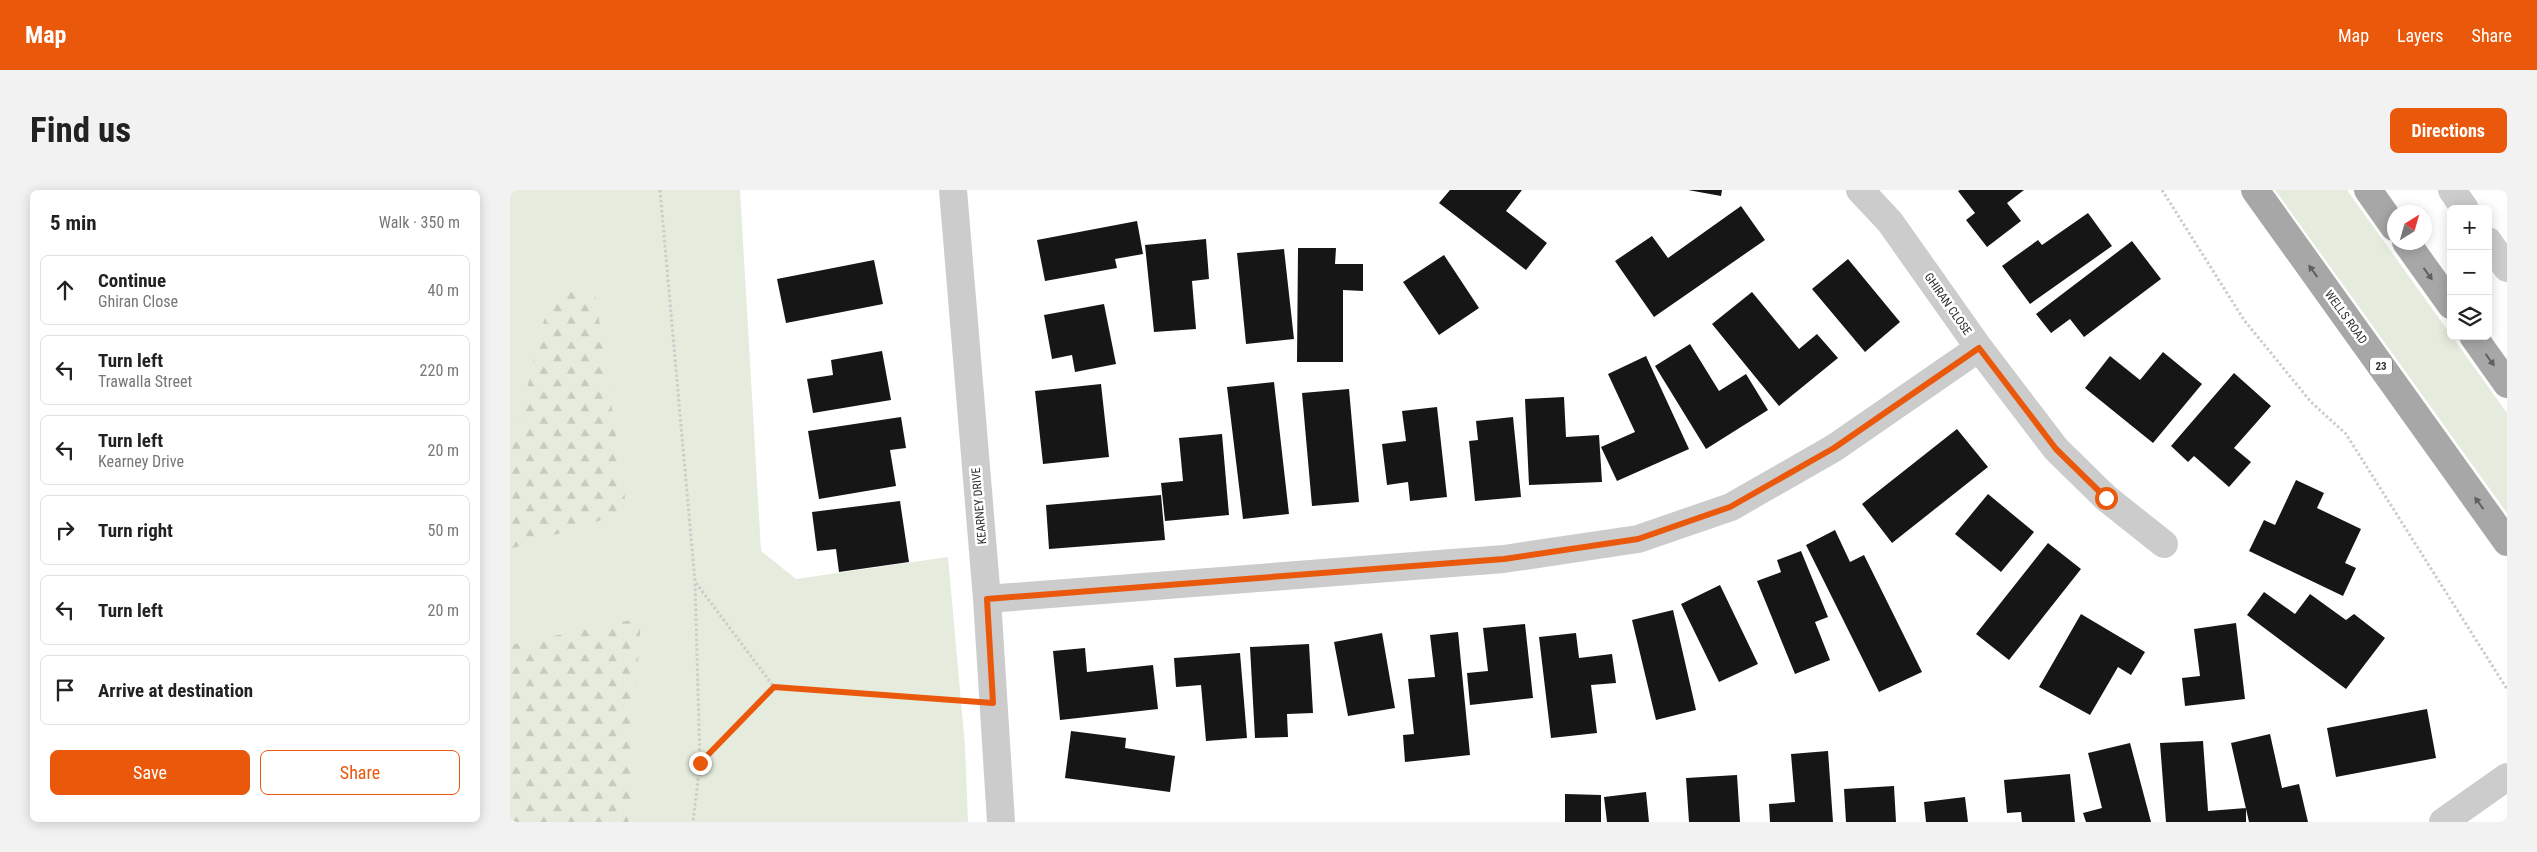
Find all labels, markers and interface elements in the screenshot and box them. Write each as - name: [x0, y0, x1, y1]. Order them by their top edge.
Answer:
- text: Map: [25, 21, 66, 49]
- text: Map: [2338, 25, 2369, 46]
- text: Layers: [2397, 25, 2444, 46]
- text: Share: [2472, 25, 2512, 46]
- button: Directions: [2390, 108, 2507, 153]
- text: Find us: [30, 110, 131, 151]
- north arrow: [2387, 205, 2432, 250]
- map controls: [2447, 205, 2492, 340]
- button: +: [2447, 205, 2492, 250]
- text: 5 min: [50, 211, 97, 235]
- text: Walk · 350 m: [379, 213, 460, 232]
- button: −: [2447, 250, 2492, 295]
- one-way arrow: [2308, 264, 2318, 278]
- one-way arrow: [2423, 267, 2433, 281]
- text: Continue: [98, 269, 166, 292]
- street label: GHIRAN CLOSE: [1921, 270, 1975, 338]
- icon: ahead: [51, 276, 79, 304]
- text: 40 m: [427, 281, 459, 300]
- street label: WELLS ROAD: [2322, 288, 2370, 347]
- text: Ghiran Close: [98, 292, 178, 311]
- button: layers: [2447, 295, 2492, 340]
- text: Turn left: [98, 349, 163, 372]
- one-way arrow: [2485, 353, 2495, 367]
- icon: left: [51, 356, 79, 384]
- road number: 23: [2370, 358, 2392, 375]
- text: 220 m: [420, 361, 459, 380]
- text: Trawalla Street: [98, 372, 192, 391]
- text: Turn left: [98, 429, 163, 452]
- icon: left: [51, 436, 79, 464]
- text: 20 m: [427, 441, 459, 460]
- text: Kearney Drive: [98, 452, 184, 471]
- street label: KEARNEY DRIVE: [969, 467, 989, 545]
- route start: [2095, 487, 2118, 510]
- one-way arrow: [2474, 496, 2484, 510]
- icon: right: [51, 516, 79, 544]
- text: Turn right: [98, 519, 173, 542]
- text: 50 m: [427, 521, 459, 540]
- icon: left: [51, 596, 79, 624]
- text: Turn left: [98, 599, 163, 622]
- text: 20 m: [427, 601, 459, 620]
- icon: arrive: [51, 676, 79, 704]
- text: Arrive at destination: [98, 679, 253, 702]
- button: Save: [50, 750, 250, 795]
- button: Share: [260, 750, 460, 795]
- route end: [689, 752, 712, 775]

